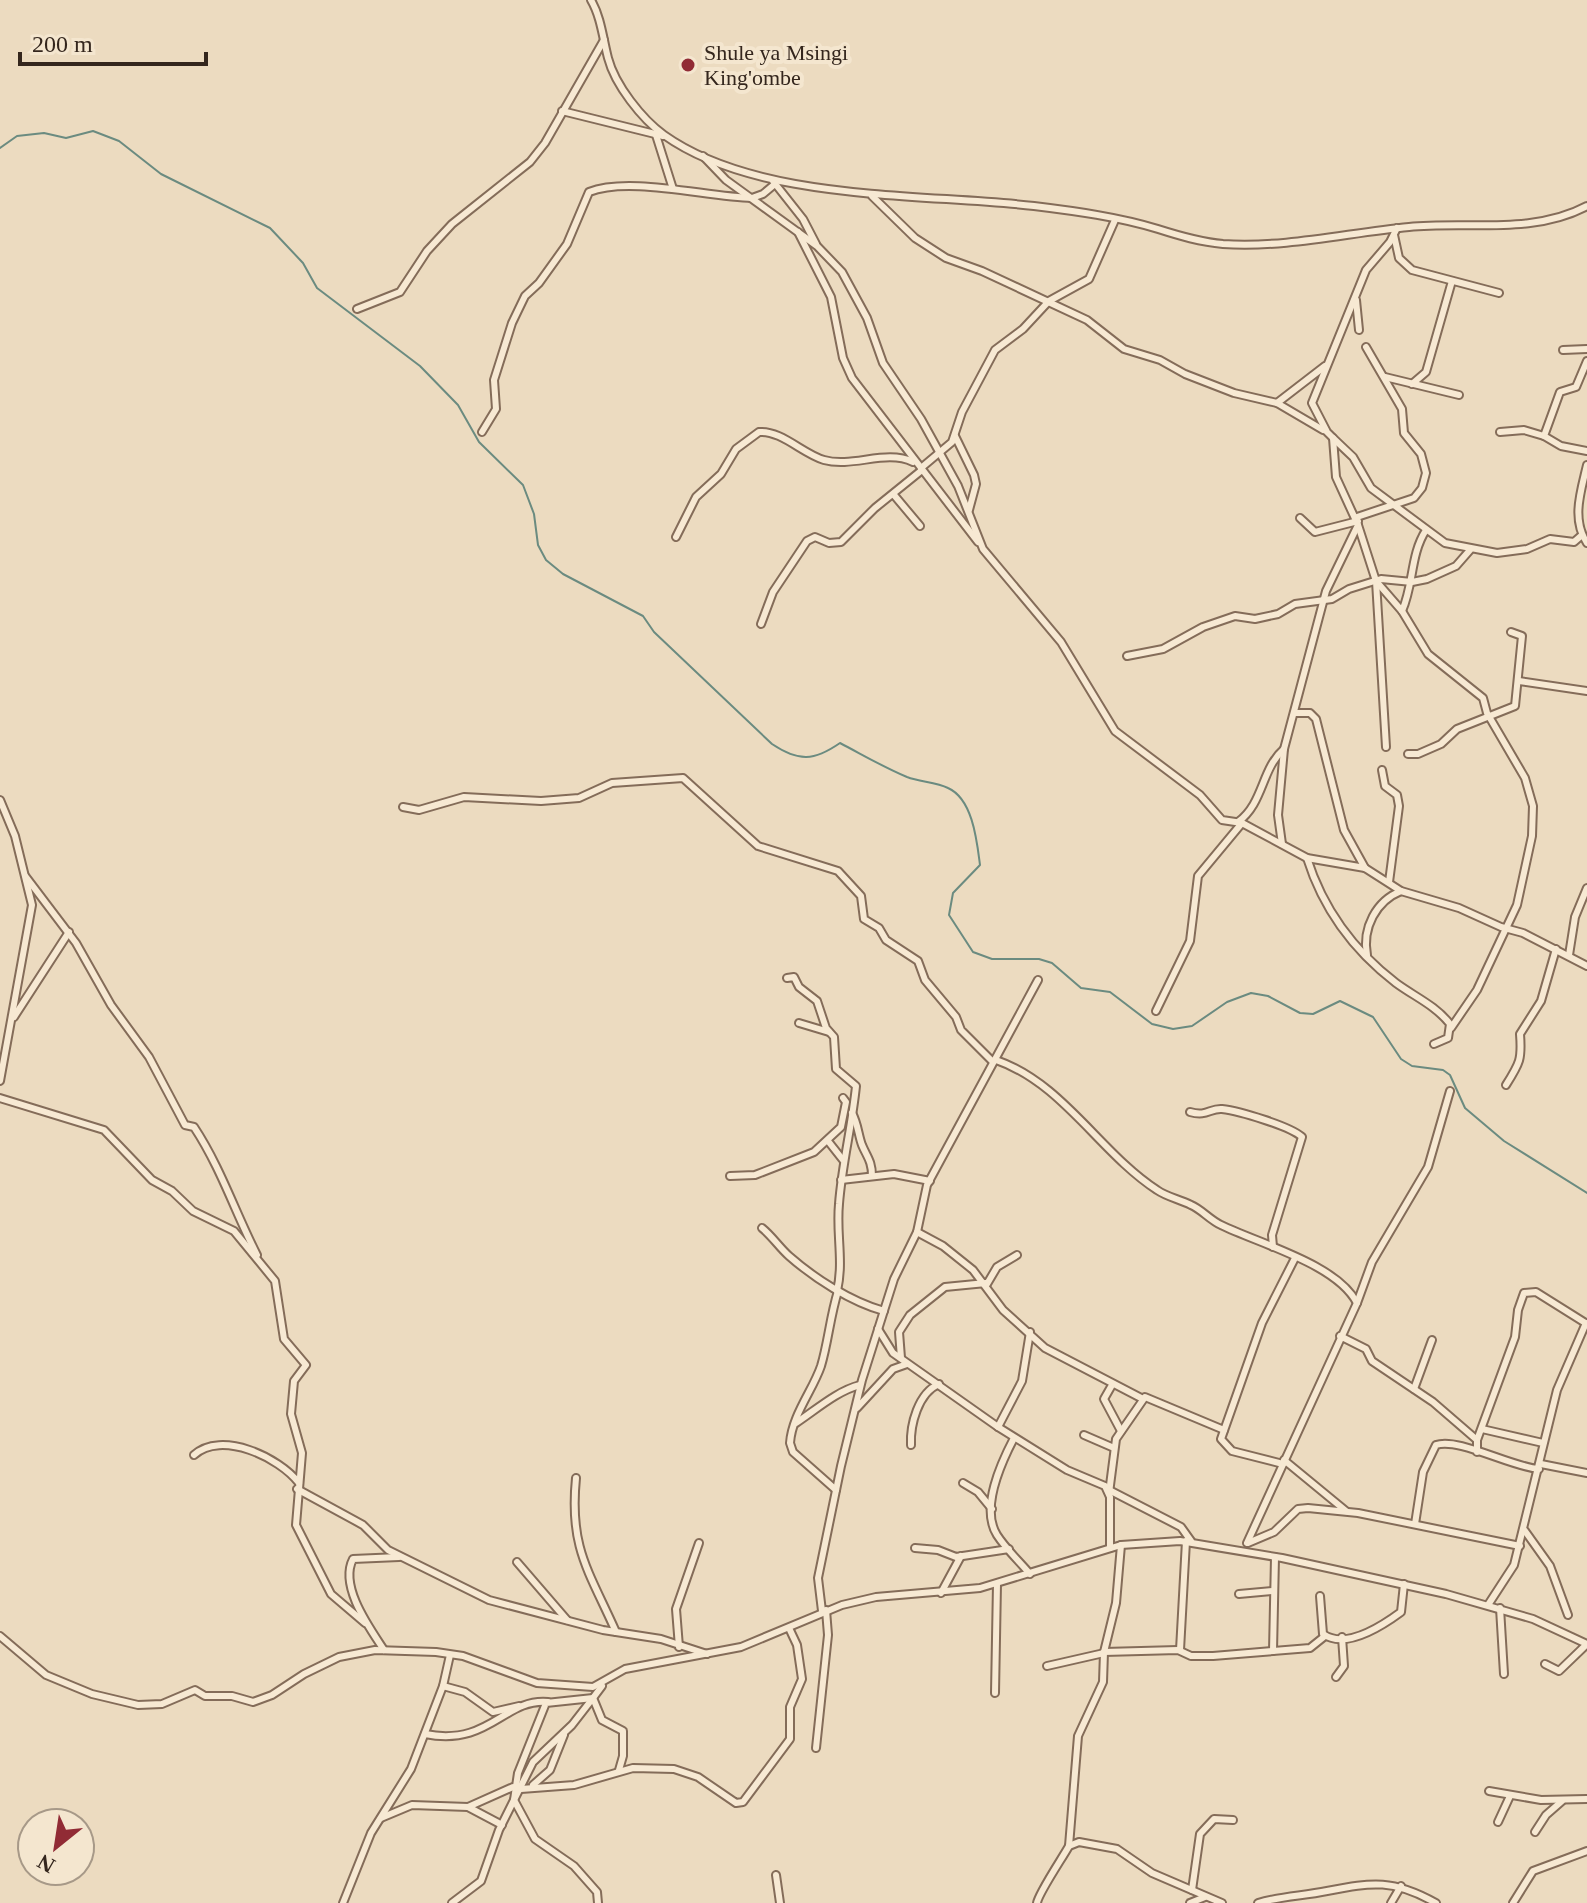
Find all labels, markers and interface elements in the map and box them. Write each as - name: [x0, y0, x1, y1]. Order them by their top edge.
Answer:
- scale bar: [20, 16, 206, 66]
- text: 200 m: [32, 31, 93, 57]
- place label: Shule ya Msingi King'ombe: [704, 40, 848, 90]
- marker: Shule ya Msingi King'ombe: [679, 56, 697, 74]
- north arrow: [16, 1807, 96, 1887]
- text: N: [33, 1849, 59, 1879]

